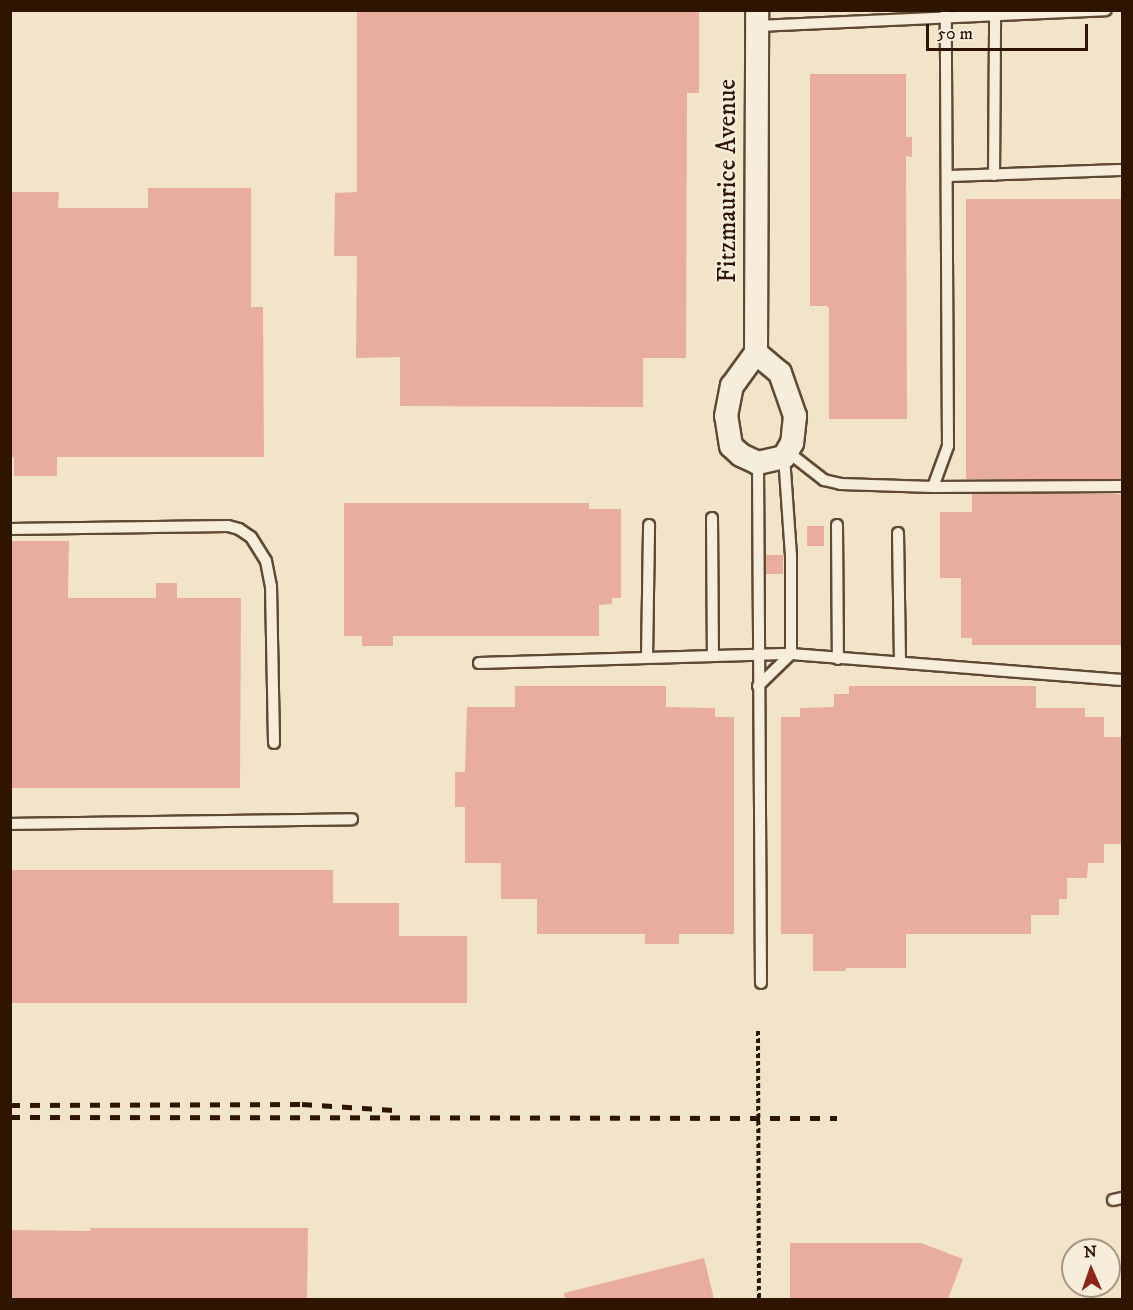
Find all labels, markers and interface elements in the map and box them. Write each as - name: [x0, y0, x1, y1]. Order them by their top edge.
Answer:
- scale bar: [929, 12, 1091, 50]
- text: 50 m: [937, 23, 973, 45]
- street label: Fitzmaurice Avenue: [712, 79, 744, 283]
- north arrow: [1061, 1238, 1121, 1298]
- text: N: [1084, 1242, 1097, 1262]

